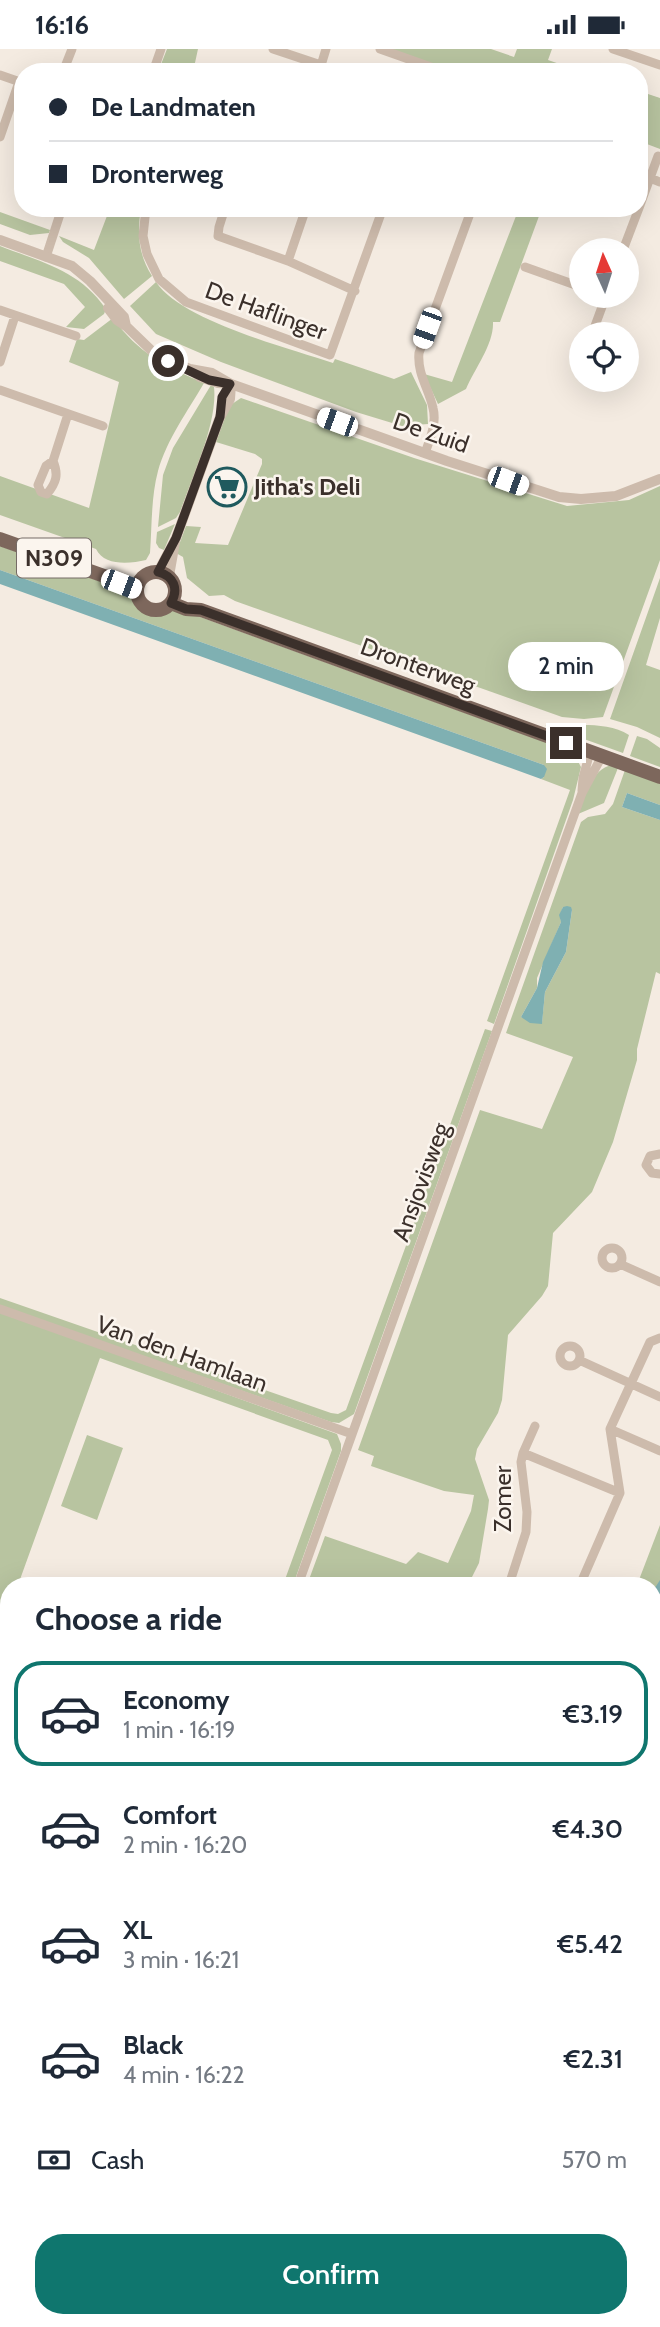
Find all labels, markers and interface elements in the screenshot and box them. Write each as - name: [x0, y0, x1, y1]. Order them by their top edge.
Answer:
- text: 16:16: [35, 9, 89, 41]
- text: De Landmaten: [91, 91, 256, 123]
- text: Dronterweg: [91, 158, 223, 190]
- north arrow: [569, 238, 639, 308]
- map controls: [569, 238, 639, 392]
- street label: De Haflinger: [202, 275, 331, 346]
- car: [410, 305, 445, 351]
- button: locate: [569, 322, 639, 392]
- route start: [152, 345, 184, 377]
- car: [314, 405, 361, 439]
- street label: De Zuid: [389, 406, 473, 459]
- car: [485, 464, 532, 498]
- supermarket icon: Jitha's Deli: [206, 466, 248, 508]
- place label: Jitha's Deli: [253, 472, 361, 501]
- road number: N309: [17, 538, 91, 577]
- car: [98, 567, 145, 601]
- street label: Dronterweg: [357, 631, 481, 700]
- callout: 2 min: [508, 641, 624, 691]
- text: 2 min: [538, 652, 594, 680]
- route end: [550, 727, 582, 759]
- street label: Ansjovisweg: [386, 1117, 456, 1245]
- street label: Van den Hamlaan: [93, 1309, 272, 1398]
- street label: Zomer: [488, 1465, 517, 1532]
- text: Choose a ride: [35, 1599, 222, 1638]
- icon: car: [39, 1682, 102, 1745]
- text: Economy: [123, 1684, 229, 1716]
- text: €3.19: [563, 1698, 623, 1730]
- text: 1 min · 16:19: [123, 1716, 235, 1744]
- icon: car: [39, 1797, 102, 1860]
- text: Comfort: [123, 1799, 217, 1831]
- text: €4.30: [553, 1813, 623, 1845]
- text: 2 min · 16:20: [123, 1831, 247, 1859]
- icon: car: [39, 1912, 102, 1975]
- text: XL: [123, 1914, 152, 1946]
- text: €5.42: [557, 1928, 623, 1960]
- text: 3 min · 16:21: [123, 1946, 239, 1974]
- icon: car: [39, 2027, 102, 2090]
- text: Black: [123, 2029, 183, 2061]
- text: €2.31: [564, 2043, 623, 2075]
- text: 4 min · 16:22: [123, 2061, 245, 2089]
- icon: cash: [35, 2141, 73, 2179]
- text: Cash: [91, 2144, 144, 2176]
- text: 570 m: [562, 2146, 627, 2174]
- button: Confirm: [35, 2234, 627, 2314]

